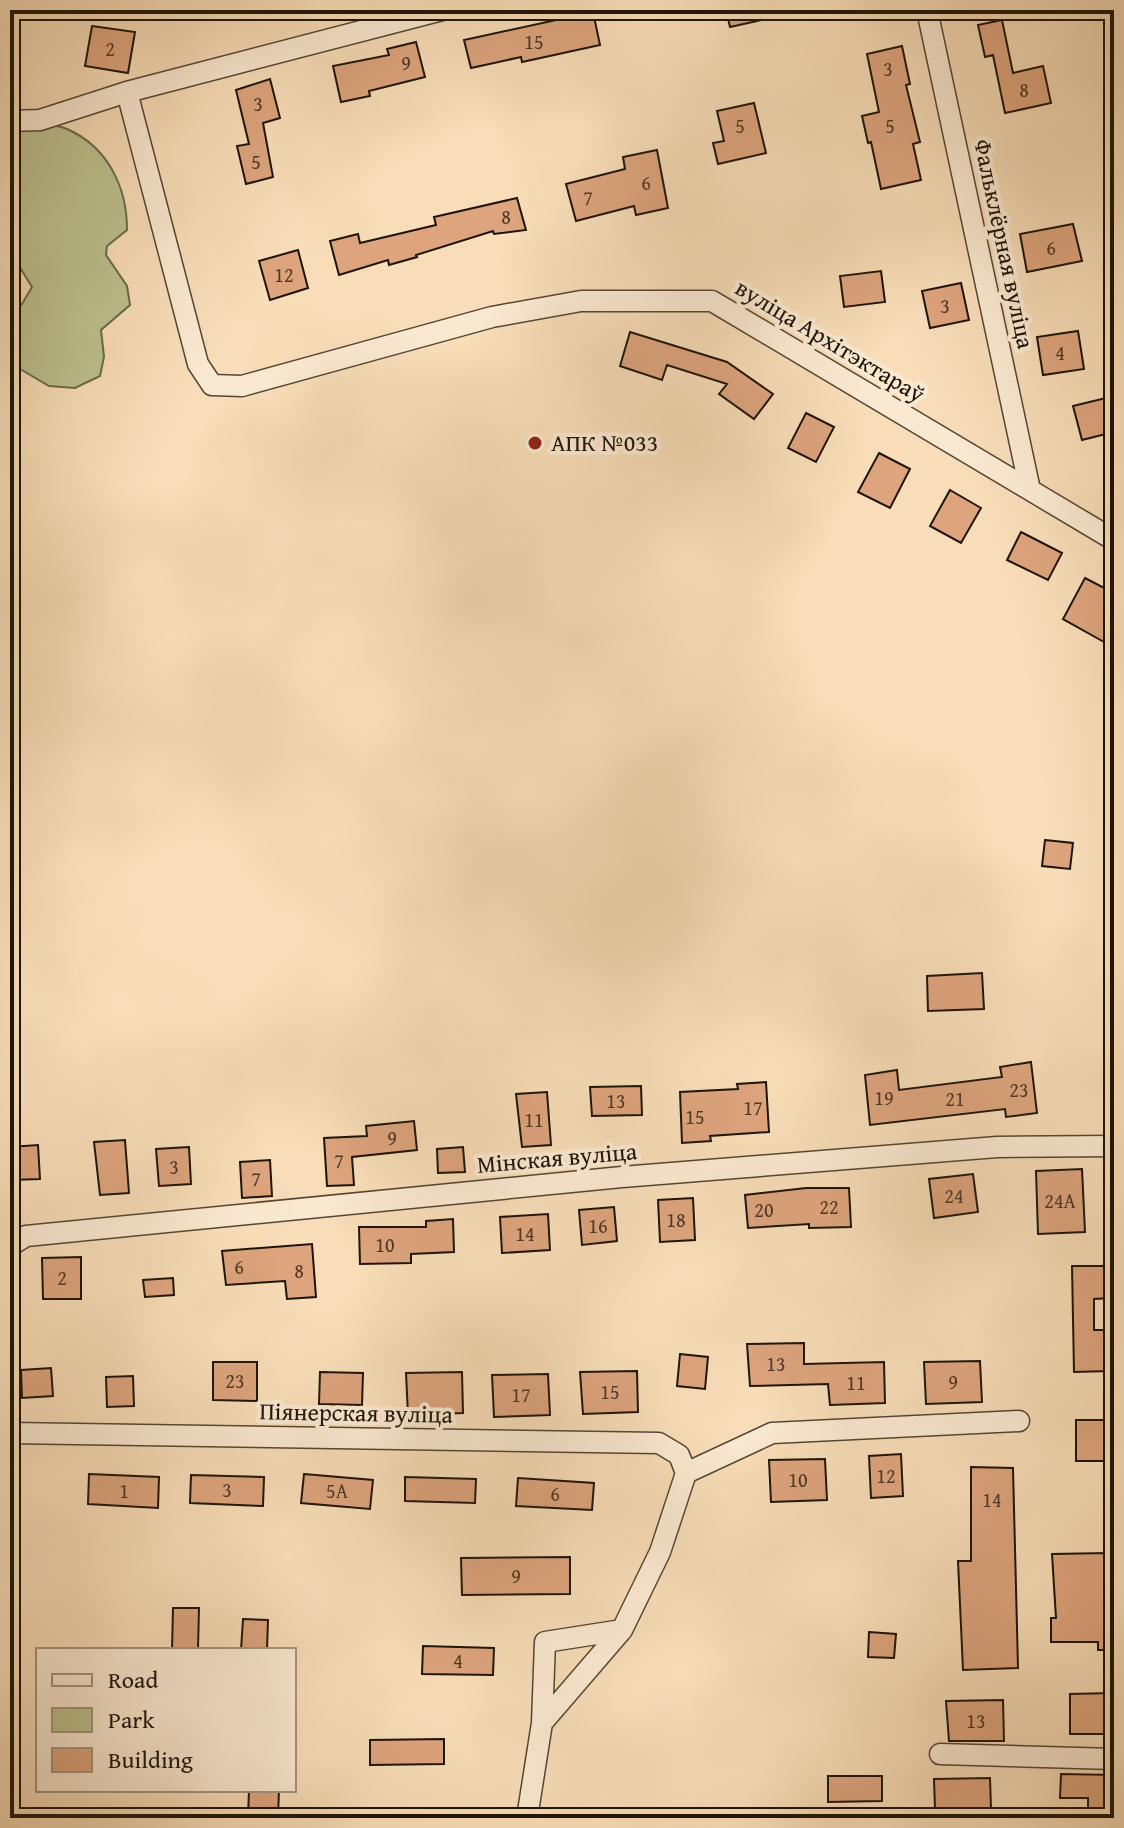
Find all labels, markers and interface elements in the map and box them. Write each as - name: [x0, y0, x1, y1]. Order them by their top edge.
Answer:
- house number: 15: [524, 27, 544, 56]
- house number: 2: [105, 34, 115, 63]
- house number: 9: [401, 48, 411, 77]
- house number: 3: [883, 54, 893, 83]
- house number: 8: [1019, 75, 1029, 104]
- house number: 3: [253, 89, 263, 118]
- house number: 5: [735, 111, 745, 140]
- house number: 5: [885, 111, 895, 140]
- street label: Фальклёрная вуліца: [965, 136, 1044, 352]
- house number: 5: [251, 147, 261, 176]
- house number: 6: [641, 168, 651, 197]
- house number: 7: [583, 183, 593, 212]
- house number: 8: [501, 202, 511, 231]
- house number: 6: [1046, 233, 1056, 262]
- house number: 12: [274, 260, 294, 289]
- street label: вуліца Архітэктараў: [729, 270, 932, 411]
- house number: 3: [940, 291, 950, 320]
- house number: 4: [1055, 338, 1065, 367]
- place label: АПК №033: [551, 425, 658, 460]
- marker: АПК №033: [526, 434, 544, 452]
- house number: 23: [1009, 1075, 1029, 1104]
- house number: 19: [874, 1083, 894, 1112]
- house number: 21: [945, 1084, 965, 1113]
- house number: 13: [606, 1086, 626, 1115]
- house number: 17: [743, 1093, 763, 1122]
- house number: 15: [685, 1102, 705, 1131]
- house number: 11: [524, 1105, 544, 1134]
- house number: 9: [387, 1123, 397, 1152]
- street label: Мінская вуліца: [475, 1133, 639, 1182]
- house number: 7: [334, 1146, 344, 1175]
- house number: 3: [169, 1152, 179, 1181]
- house number: 7: [251, 1164, 261, 1193]
- house number: 24: [944, 1181, 964, 1210]
- house number: 24А: [1044, 1186, 1076, 1215]
- house number: 22: [819, 1192, 839, 1221]
- house number: 20: [754, 1195, 774, 1224]
- house number: 18: [666, 1205, 686, 1234]
- house number: 16: [588, 1211, 608, 1240]
- house number: 14: [515, 1219, 535, 1248]
- house number: 10: [375, 1230, 395, 1259]
- house number: 6: [234, 1252, 244, 1281]
- house number: 8: [294, 1256, 304, 1285]
- house number: 2: [57, 1263, 67, 1292]
- house number: 13: [766, 1349, 786, 1378]
- house number: 23: [225, 1366, 245, 1395]
- house number: 9: [948, 1367, 958, 1396]
- house number: 11: [846, 1368, 866, 1397]
- house number: 15: [600, 1377, 620, 1406]
- house number: 17: [511, 1380, 531, 1409]
- street label: Піянерская вуліца: [259, 1393, 454, 1432]
- house number: 12: [876, 1461, 896, 1490]
- house number: 10: [788, 1465, 808, 1494]
- house number: 3: [222, 1475, 232, 1504]
- house number: 1: [119, 1476, 129, 1505]
- house number: 5А: [326, 1476, 348, 1505]
- house number: 6: [550, 1479, 560, 1508]
- house number: 14: [982, 1485, 1002, 1514]
- house number: 9: [511, 1561, 521, 1590]
- house number: 4: [453, 1646, 463, 1675]
- legend: [36, 1648, 296, 1792]
- text: Road: [108, 1662, 158, 1697]
- text: Park: [108, 1702, 155, 1737]
- house number: 13: [966, 1706, 986, 1735]
- text: Building: [108, 1742, 193, 1777]

